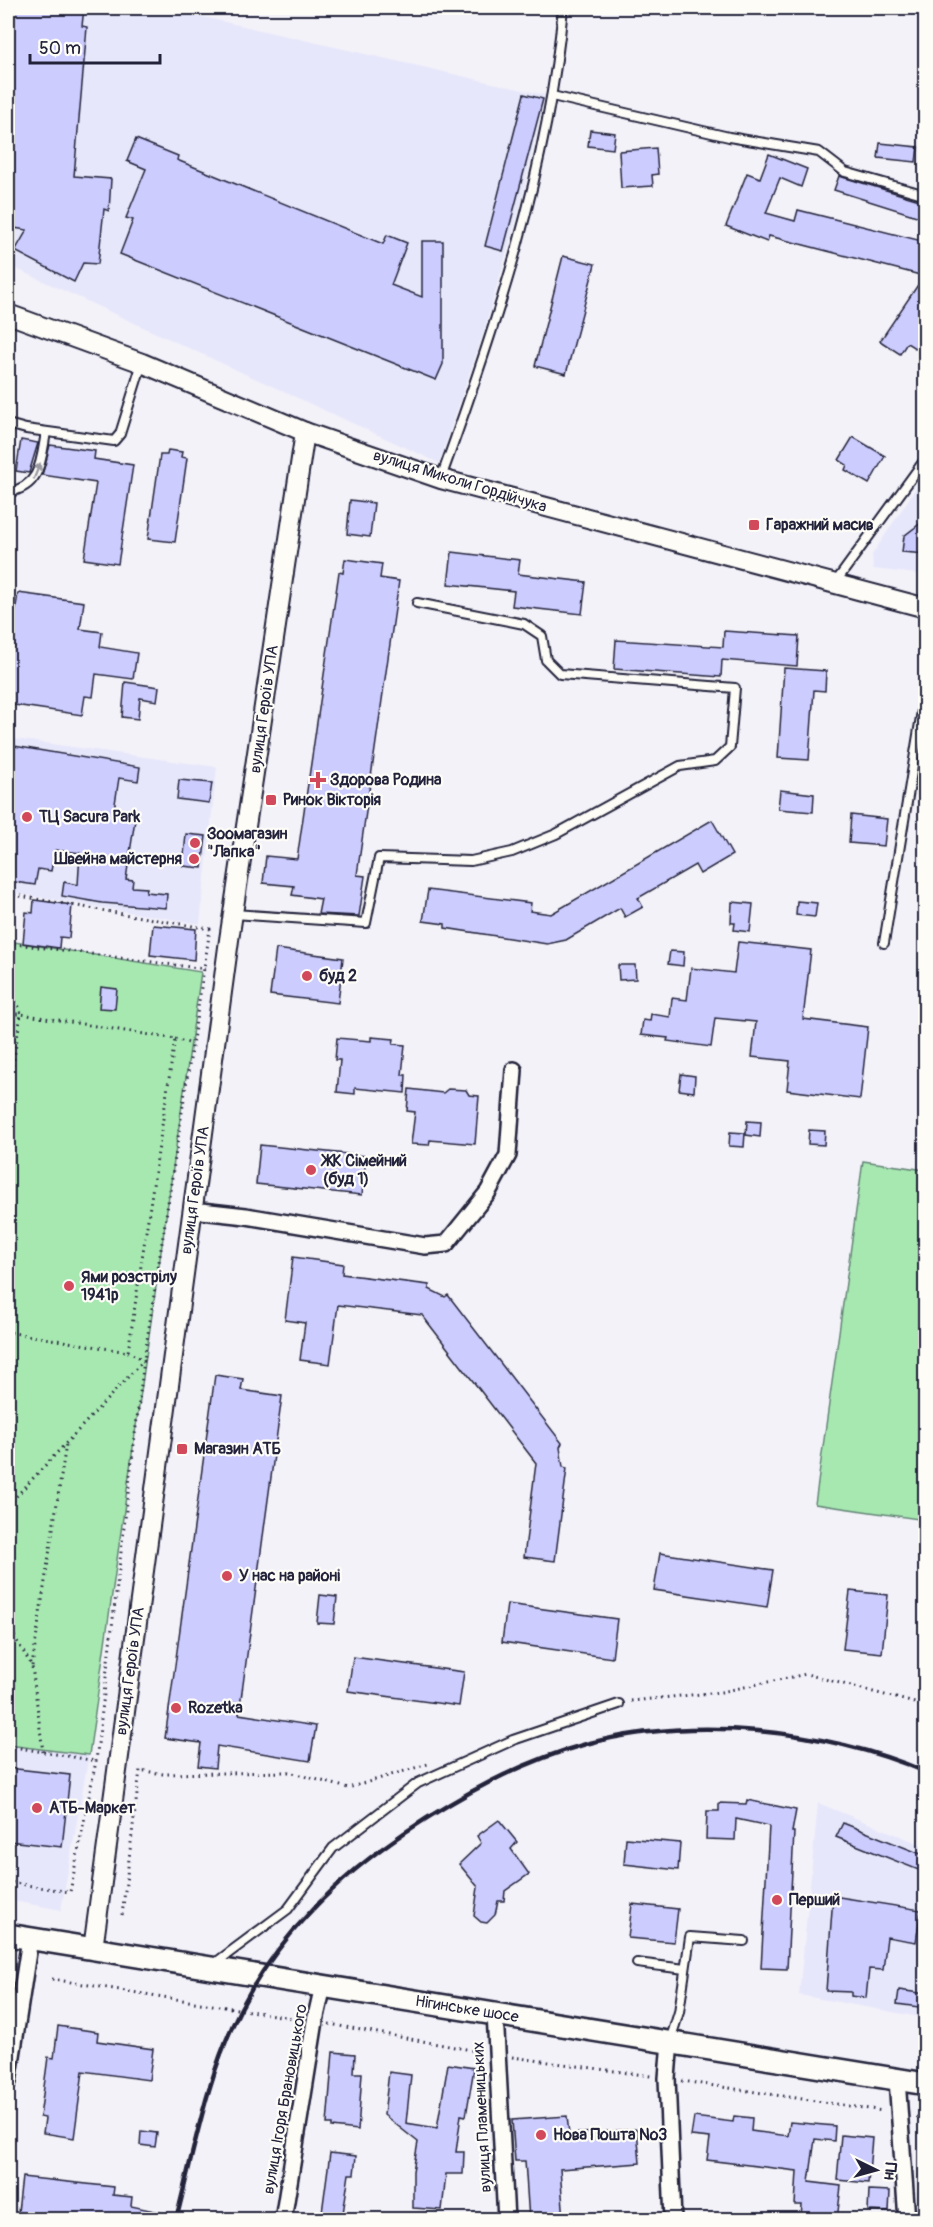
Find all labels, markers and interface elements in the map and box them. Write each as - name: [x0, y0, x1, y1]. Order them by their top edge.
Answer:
- scale bar: [30, 27, 160, 65]
- text: 50 m: [39, 37, 81, 60]
- street label: вулиця Миколи Гордійчука: [371, 445, 549, 517]
- one-way arrow: [32, 461, 42, 479]
- place label: Гаражний масив: [766, 515, 874, 535]
- marker: Гаражний масив: [747, 518, 761, 532]
- street label: вулиця Героїв УПА: [245, 644, 283, 774]
- place label: Здорова Родина: [330, 770, 442, 790]
- marker: Здорова Родина: [311, 773, 325, 787]
- place label: Ринок Вікторія: [283, 790, 382, 810]
- marker: Ринок Вікторія: [264, 793, 278, 807]
- place label: ТЦ Sacura Park: [38, 807, 141, 827]
- marker: ТЦ Sacura Park: [20, 810, 34, 824]
- place label: Зоомагазин "Лапка": [207, 824, 287, 862]
- marker: Зоомагазин "Лапка": [188, 836, 202, 850]
- place label: Швейна майстерня: [53, 849, 182, 869]
- marker: Швейна майстерня: [187, 852, 201, 866]
- place label: буд 2: [319, 966, 357, 986]
- marker: буд 2: [300, 969, 314, 983]
- street label: вулиця Героїв УПА: [176, 1125, 214, 1255]
- place label: ЖК Сімейний (буд 1): [320, 1151, 407, 1189]
- marker: ЖК Сімейний (буд 1): [304, 1163, 318, 1177]
- place label: Ями розстрілу 1941р: [81, 1267, 177, 1305]
- marker: Ями розстрілу 1941р: [62, 1279, 76, 1293]
- place label: Магазин АТБ: [194, 1439, 281, 1459]
- marker: Магазин АТБ: [175, 1442, 189, 1456]
- place label: У нас на районі: [239, 1566, 340, 1586]
- marker: У нас на районі: [220, 1569, 234, 1583]
- street label: вулиця Героїв УПА: [111, 1606, 149, 1736]
- place label: Rozetka: [188, 1698, 243, 1718]
- marker: Rozetka: [169, 1701, 183, 1715]
- place label: АТБ-Маркет: [49, 1798, 136, 1818]
- marker: АТБ-Маркет: [30, 1801, 44, 1815]
- place label: Перший: [789, 1890, 840, 1910]
- marker: Перший: [770, 1893, 784, 1907]
- street label: Нігинське шосе: [414, 1991, 520, 2027]
- street label: вулиця Ігоря Брановицького: [258, 2002, 312, 2196]
- street label: вулиця Пламеницьких: [468, 2041, 496, 2193]
- place label: Нова Пошта №3: [553, 2125, 667, 2145]
- marker: Нова Пошта №3: [534, 2128, 548, 2142]
- north arrow: [846, 2140, 906, 2200]
- text: Пн: [879, 2162, 901, 2181]

